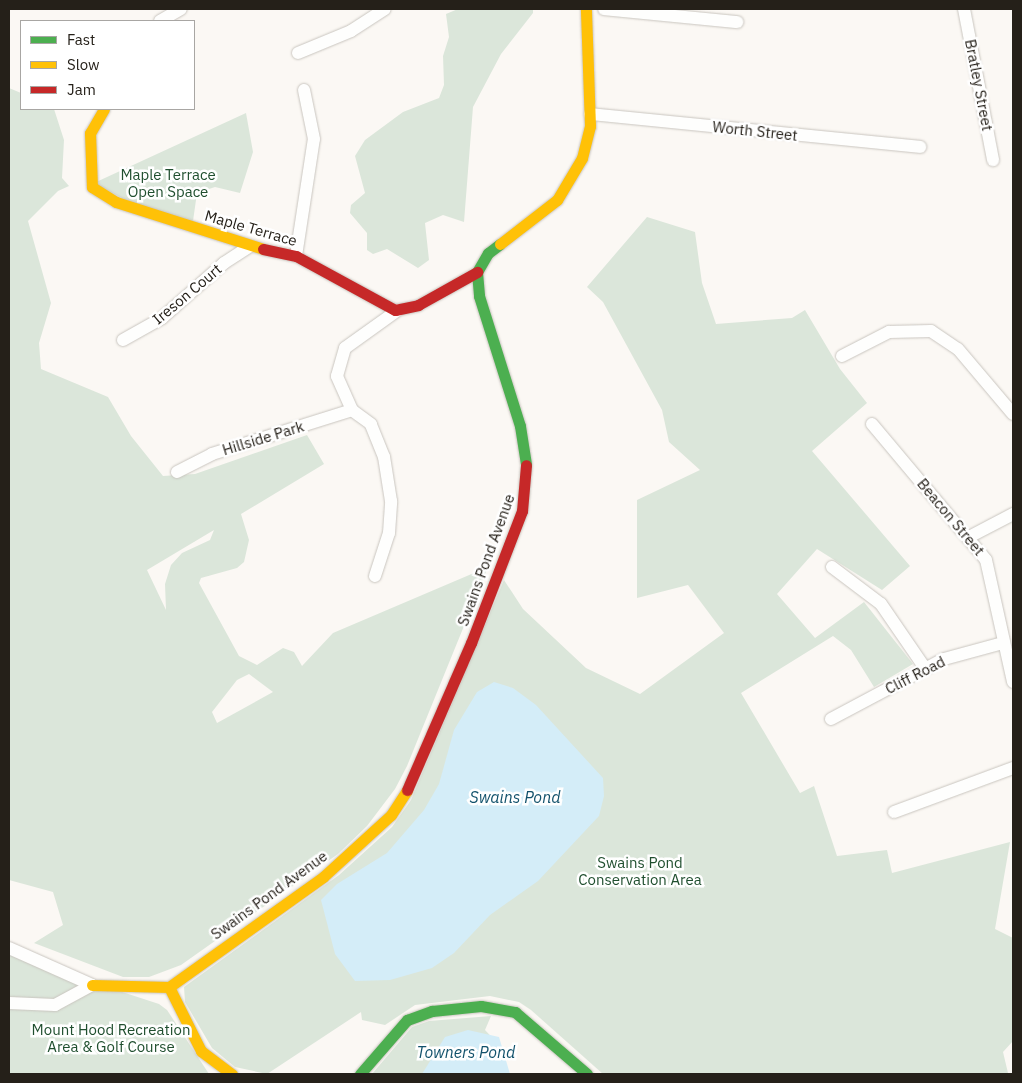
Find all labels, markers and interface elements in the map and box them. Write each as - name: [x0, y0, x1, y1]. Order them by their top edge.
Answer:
- legend: [20, 20, 195, 110]
- text: Fast: [67, 30, 95, 49]
- street label: Bratley Street: [961, 38, 997, 132]
- text: Slow: [67, 55, 100, 74]
- text: Jam: [67, 80, 96, 99]
- street label: Worth Street: [712, 118, 798, 144]
- park label: Maple Terrace Open Space: [120, 165, 216, 200]
- street label: Maple Terrace: [203, 206, 299, 250]
- street label: Ireson Court: [149, 260, 225, 328]
- street label: Hillside Park: [220, 417, 306, 459]
- street label: Beacon Street: [914, 475, 988, 559]
- street label: Swains Pond Avenue: [454, 491, 518, 629]
- street label: Cliff Road: [882, 652, 948, 698]
- water label: Swains Pond: [469, 787, 561, 807]
- street label: Swains Pond Avenue: [207, 847, 331, 943]
- park label: Swains Pond Conservation Area: [578, 853, 702, 888]
- park label: Mount Hood Recreation Area & Golf Course: [32, 1020, 190, 1055]
- water label: Towners Pond: [417, 1042, 515, 1062]

